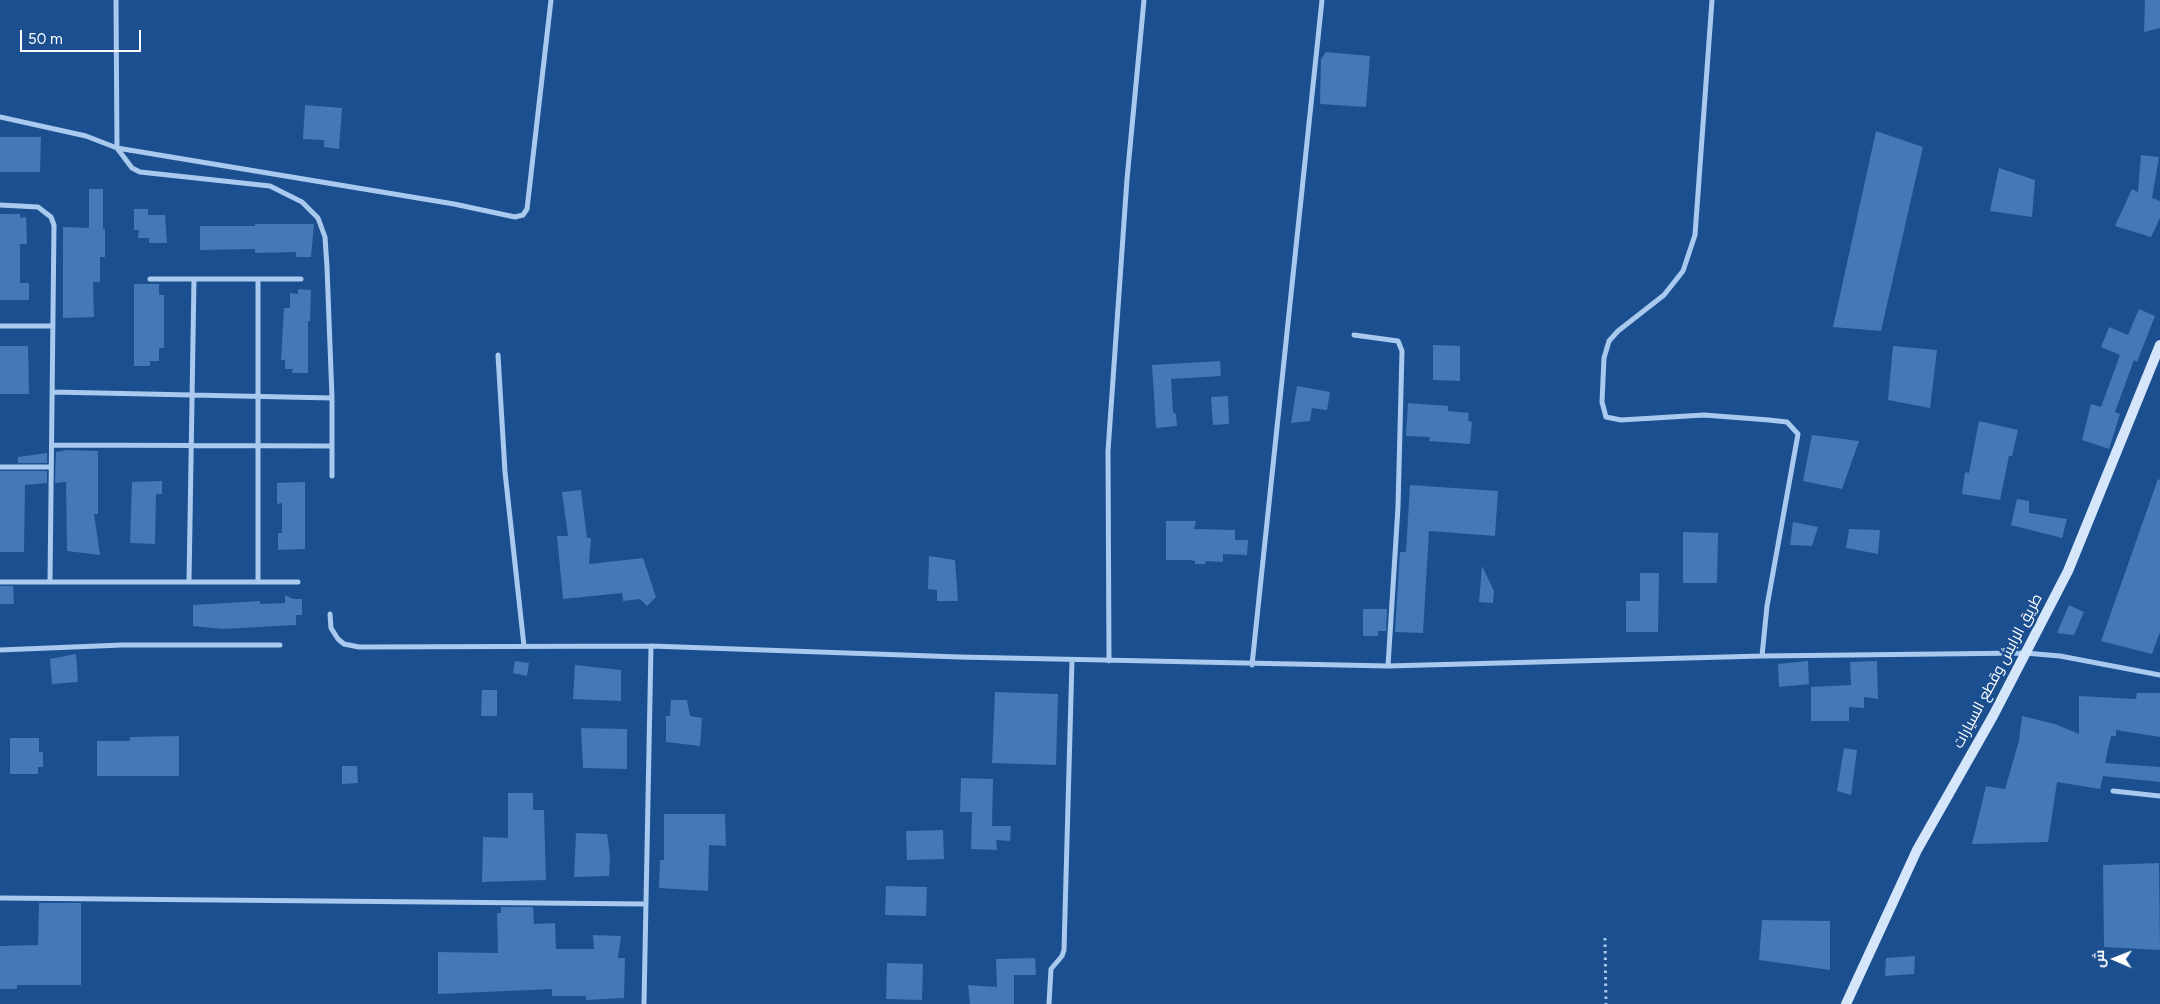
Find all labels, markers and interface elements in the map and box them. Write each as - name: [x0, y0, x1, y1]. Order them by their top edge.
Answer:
- scale bar: [22, 20, 144, 52]
- text: 50 m: [28, 30, 63, 48]
- street label: طريق الرابش وقطع السيارات: [1950, 591, 2046, 751]
- north arrow: [2090, 934, 2140, 984]
- text: ش: [2091, 950, 2108, 968]

